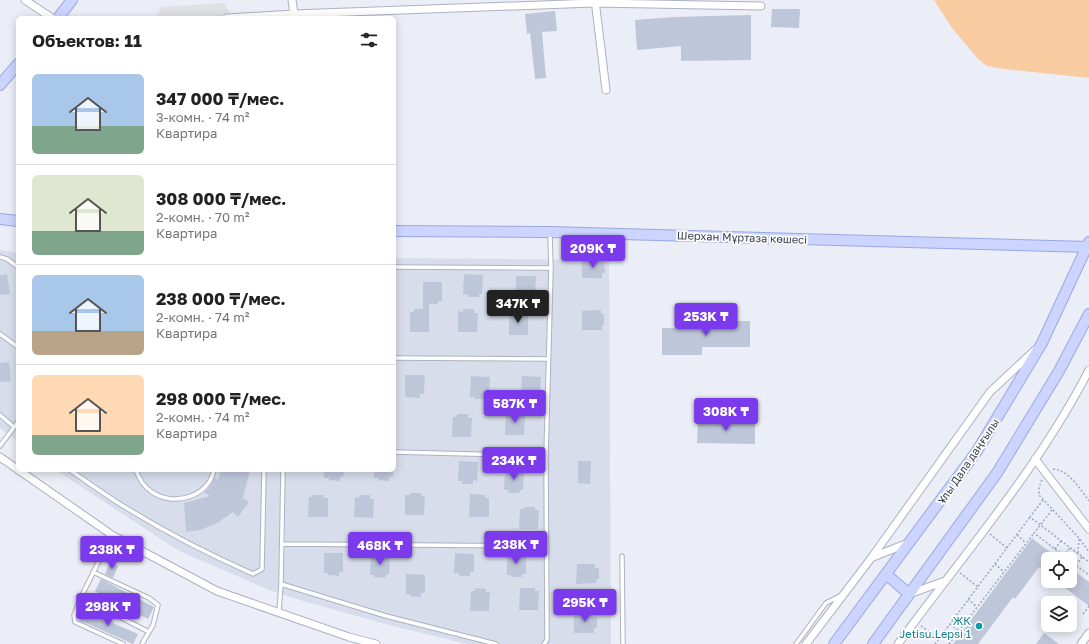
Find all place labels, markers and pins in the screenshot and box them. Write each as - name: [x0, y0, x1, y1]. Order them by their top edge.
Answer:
- pin: 209K ₸: [560, 235, 626, 269]
- pin: 347K ₸: [485, 290, 551, 324]
- pin: 253K ₸: [673, 303, 739, 337]
- pin: 587K ₸: [482, 390, 548, 424]
- pin: 308K ₸: [693, 398, 759, 432]
- pin: 234K ₸: [481, 447, 547, 481]
- pin: 238K ₸: [483, 531, 549, 565]
- pin: 468K ₸: [347, 532, 413, 566]
- pin: 238K ₸: [79, 536, 145, 570]
- pin: 295K ₸: [552, 589, 618, 623]
- pin: 298K ₸: [75, 593, 141, 627]
- place label: ЖК Jetisu.Lepsi 1: [899, 614, 971, 640]
- marker: ЖК Jetisu.Lepsi 1: [974, 621, 984, 631]

